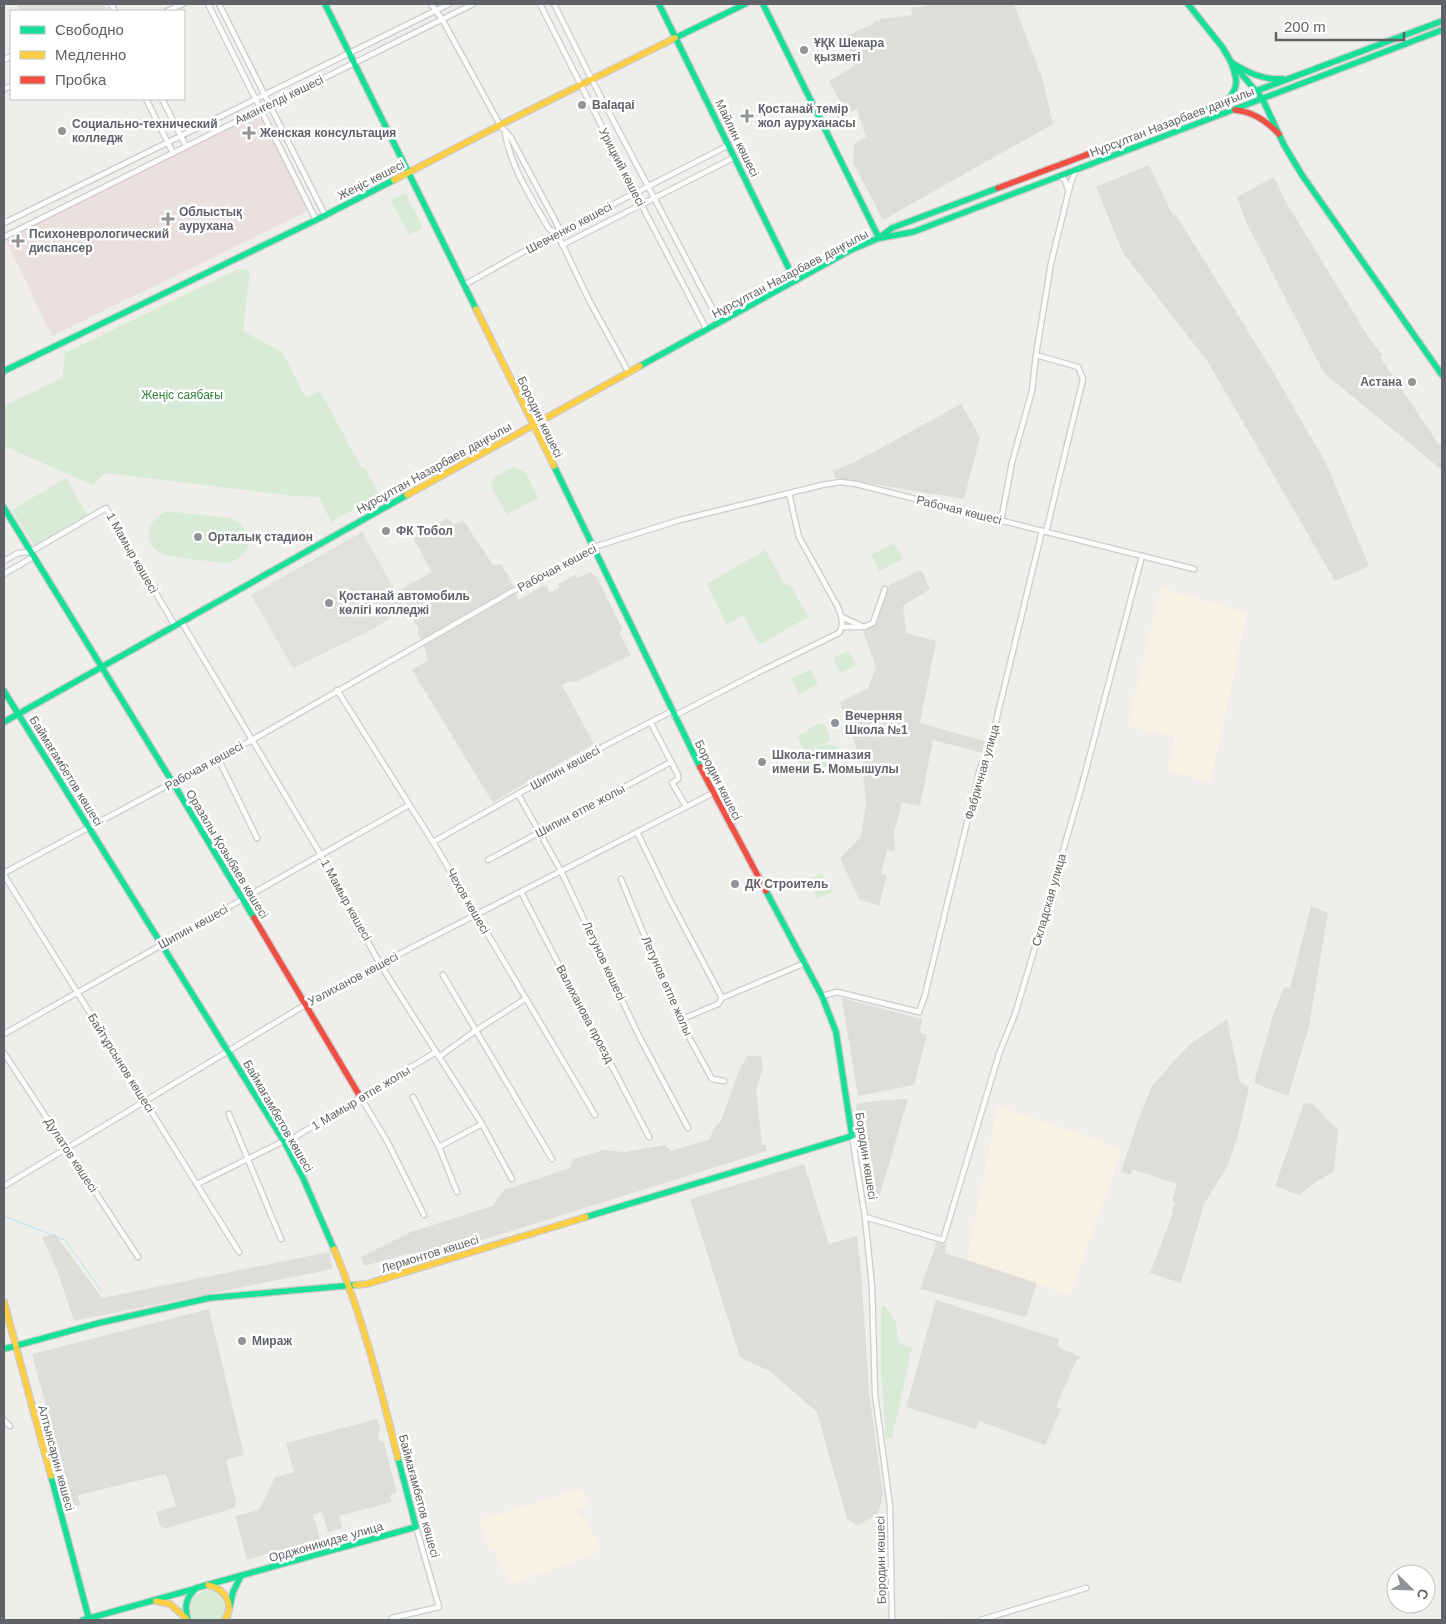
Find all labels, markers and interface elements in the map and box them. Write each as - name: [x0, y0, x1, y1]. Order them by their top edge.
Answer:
- legend: [10, 10, 185, 100]
- scale bar: [1276, 10, 1404, 42]
- text: 200 m: [1284, 18, 1326, 35]
- text: Свободно: [55, 21, 124, 38]
- place label: ҰҚК Шекара қызметі: [814, 36, 884, 64]
- marker: ҰҚК Шекара қызметі: [798, 44, 810, 56]
- text: Медленно: [55, 46, 126, 63]
- text: Пробка: [55, 71, 107, 88]
- street label: Амангелді көшесі: [232, 72, 326, 128]
- street label: Нұрсұлтан Назарбаев даңғылы: [1088, 84, 1256, 160]
- street label: Майлин көшесі: [712, 97, 762, 179]
- place label: Balaqai: [592, 98, 635, 112]
- marker: Balaqai: [576, 99, 588, 111]
- place label: Қостанай темір жол ауруханасы: [757, 102, 856, 130]
- marker: Қостанай темір жол ауруханасы: [740, 109, 754, 123]
- place label: Социально-технический колледж: [72, 117, 218, 145]
- marker: Социально-технический колледж: [56, 125, 68, 137]
- street label: Урицкий көшесі: [596, 125, 648, 209]
- marker: Женская консультация: [242, 126, 256, 140]
- place label: Женская консультация: [259, 126, 396, 140]
- street label: Жеңіс көшесі: [335, 157, 407, 203]
- street label: Шевченко көшесі: [524, 199, 614, 257]
- place label: Облыстық аурухана: [179, 205, 242, 233]
- marker: Облыстық аурухана: [161, 212, 175, 226]
- place label: Психоневрологический диспансер: [29, 227, 169, 255]
- street label: Нұрсұлтан Назарбаев даңғылы: [709, 227, 871, 321]
- marker: Психоневрологический диспансер: [11, 234, 25, 248]
- street label: Бородин көшесі: [514, 374, 566, 460]
- place label: Астана: [1360, 375, 1402, 389]
- marker: Астана: [1406, 376, 1418, 388]
- park label: Жеңіс саябағы: [141, 388, 223, 402]
- street label: Нұрсұлтан Назарбаев даңғылы: [354, 419, 514, 517]
- street label: Рабочая көшесі: [915, 493, 1003, 527]
- street label: 1 Мамыр көшесі: [103, 510, 161, 596]
- place label: ФК Тобол: [396, 524, 453, 538]
- marker: ФК Тобол: [380, 525, 392, 537]
- place label: Орталық стадион: [208, 530, 313, 544]
- marker: Орталық стадион: [192, 531, 204, 543]
- street label: Рабочая көшесі: [515, 541, 599, 595]
- place label: Қостанай автомобиль көлігі колледжі: [339, 589, 470, 617]
- marker: Қостанай автомобиль көлігі колледжі: [323, 597, 335, 609]
- place label: Вечерняя Школа №1: [845, 709, 908, 737]
- street label: Баймағамбетов көшесі: [26, 713, 106, 829]
- marker: Вечерняя Школа №1: [829, 717, 841, 729]
- street label: Фабричная улица: [962, 722, 1002, 821]
- street label: Бородин көшесі: [692, 738, 744, 822]
- street label: Рабочая көшесі: [162, 739, 246, 793]
- street label: Шипин көшесі: [528, 743, 602, 793]
- place label: Школа-гимназия имени Б. Момышулы: [772, 748, 899, 776]
- marker: Школа-гимназия имени Б. Момышулы: [756, 756, 768, 768]
- street label: Шипин өтпе жолы: [533, 781, 627, 841]
- street label: Оразалы Қозыбаев көшесі: [183, 787, 271, 921]
- street label: Складская улица: [1029, 852, 1069, 948]
- street label: 1 Мамыр көшесі: [318, 857, 374, 943]
- street label: Чехов көшесі: [444, 866, 492, 936]
- place label: ДК Строитель: [745, 877, 828, 891]
- marker: ДК Строитель: [729, 878, 741, 890]
- street label: Шипин көшесі: [156, 902, 230, 952]
- street label: Летунов көшесі: [580, 919, 628, 1003]
- street label: Летунов өтпе жолы: [639, 934, 695, 1038]
- street label: Уәлиханов көшесі: [305, 949, 401, 1009]
- street label: Валиханова проезд: [553, 963, 617, 1065]
- street label: Байтұрсынов көшесі: [85, 1011, 157, 1115]
- street label: Баймағамбетов көшесі: [240, 1058, 316, 1174]
- street label: 1 Мамыр өтпе жолы: [309, 1063, 413, 1133]
- street label: Бородин көшесі: [852, 1111, 880, 1201]
- street label: Дулатов көшесі: [42, 1115, 100, 1195]
- street label: Лермонтов көшесі: [379, 1232, 481, 1276]
- place label: Мираж: [252, 1334, 292, 1348]
- marker: Мираж: [236, 1335, 248, 1347]
- street label: Алтынсарин көшесі: [35, 1404, 77, 1512]
- street label: Баймағамбетов көшесі: [396, 1433, 442, 1559]
- street label: Бородин көшесі: [873, 1516, 889, 1604]
- street label: Орджоникидзе улица: [267, 1519, 385, 1565]
- north arrow: [1386, 1564, 1436, 1614]
- text: С: [1414, 1586, 1432, 1602]

